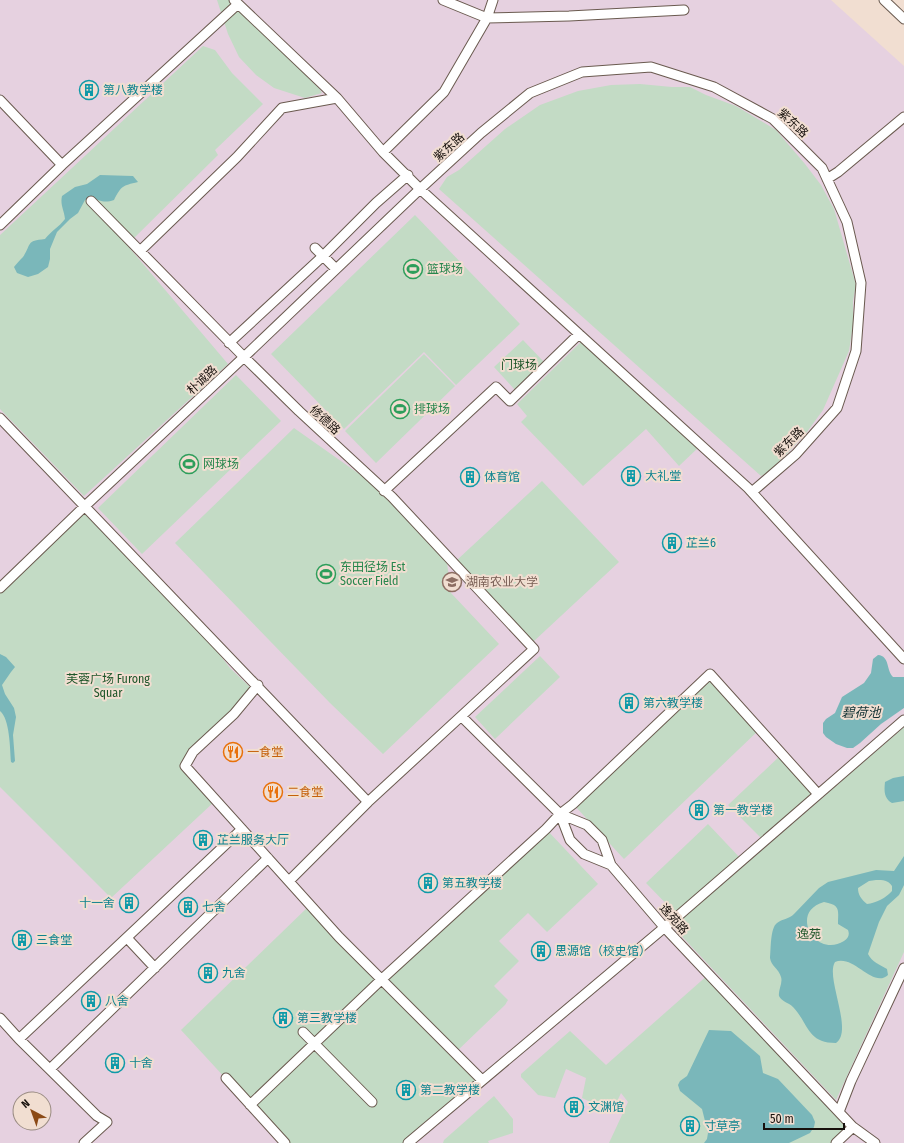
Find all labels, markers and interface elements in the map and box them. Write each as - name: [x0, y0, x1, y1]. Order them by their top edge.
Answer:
- building icon: 第八教学楼: [78, 79, 100, 101]
- place label: 第八教学楼: [103, 83, 163, 97]
- street label: 紫东路: [775, 106, 811, 140]
- street label: 紫东路: [431, 130, 467, 164]
- sports icon: 篮球场: [402, 258, 424, 280]
- place label: 篮球场: [427, 262, 463, 276]
- park label: 门球场: [501, 358, 537, 372]
- street label: 朴诚路: [184, 363, 220, 397]
- sports icon: 排球场: [389, 398, 411, 420]
- place label: 排球场: [414, 402, 450, 416]
- street label: 修德路: [307, 403, 343, 437]
- street label: 紫东路: [771, 424, 807, 460]
- sports icon: 网球场: [178, 453, 200, 475]
- place label: 网球场: [203, 457, 239, 471]
- building icon: 大礼堂: [620, 465, 642, 487]
- building icon: 体育馆: [459, 466, 481, 488]
- place label: 大礼堂: [645, 469, 681, 483]
- place label: 体育馆: [484, 470, 520, 484]
- building icon: 芷兰6: [661, 532, 683, 554]
- place label: 芷兰6: [686, 536, 716, 550]
- place label: 东田径场 Est Soccer Field: [340, 560, 406, 588]
- sports icon: 东田径场 Est Soccer Field: [315, 563, 337, 585]
- school or university icon: 湖南农业大学: [441, 571, 463, 593]
- place label: 湖南农业大学: [466, 575, 538, 589]
- park label: 芙蓉广场 Furong Squar: [66, 672, 150, 700]
- building icon: 第六教学楼: [618, 692, 640, 714]
- place label: 第六教学楼: [643, 696, 703, 710]
- water label: 碧荷池: [841, 705, 882, 720]
- restaurant icon: 一食堂: [222, 741, 244, 763]
- place label: 一食堂: [247, 745, 283, 759]
- restaurant icon: 二食堂: [262, 781, 284, 803]
- place label: 二食堂: [287, 785, 323, 799]
- building icon: 第一教学楼: [688, 799, 710, 821]
- place label: 第一教学楼: [713, 803, 773, 817]
- building icon: 芷兰服务大厅: [192, 829, 214, 851]
- place label: 芷兰服务大厅: [217, 833, 289, 847]
- building icon: 第五教学楼: [417, 872, 439, 894]
- place label: 第五教学楼: [442, 876, 502, 890]
- building icon: 十一舍: [118, 892, 140, 914]
- place label: 十一舍: [79, 896, 115, 910]
- building icon: 七舍: [177, 896, 199, 918]
- place label: 七舍: [202, 900, 226, 914]
- street label: 逸苑路: [657, 901, 691, 937]
- park label: 逸苑: [797, 927, 821, 941]
- building icon: 三食堂: [11, 929, 33, 951]
- place label: 三食堂: [36, 933, 72, 947]
- building icon: 思源馆（校史馆）: [530, 940, 552, 962]
- place label: 思源馆（校史馆）: [555, 944, 651, 958]
- building icon: 九舍: [197, 962, 219, 984]
- place label: 九舍: [222, 966, 246, 980]
- building icon: 八舍: [80, 990, 102, 1012]
- place label: 八舍: [105, 994, 129, 1008]
- building icon: 第三教学楼: [272, 1007, 294, 1029]
- place label: 第三教学楼: [297, 1011, 357, 1025]
- building icon: 十舍: [104, 1052, 126, 1074]
- place label: 十舍: [129, 1056, 153, 1070]
- building icon: 第二教学楼: [395, 1079, 417, 1101]
- place label: 第二教学楼: [420, 1083, 480, 1097]
- north arrow: [12, 1091, 52, 1131]
- building icon: 文渊馆: [563, 1096, 585, 1118]
- text: N: [19, 1097, 33, 1111]
- place label: 文渊馆: [588, 1100, 624, 1114]
- scale bar: [764, 1105, 844, 1131]
- text: 50 m: [770, 1112, 794, 1126]
- building icon: 寸草亭: [679, 1115, 701, 1137]
- place label: 寸草亭: [704, 1119, 740, 1133]

